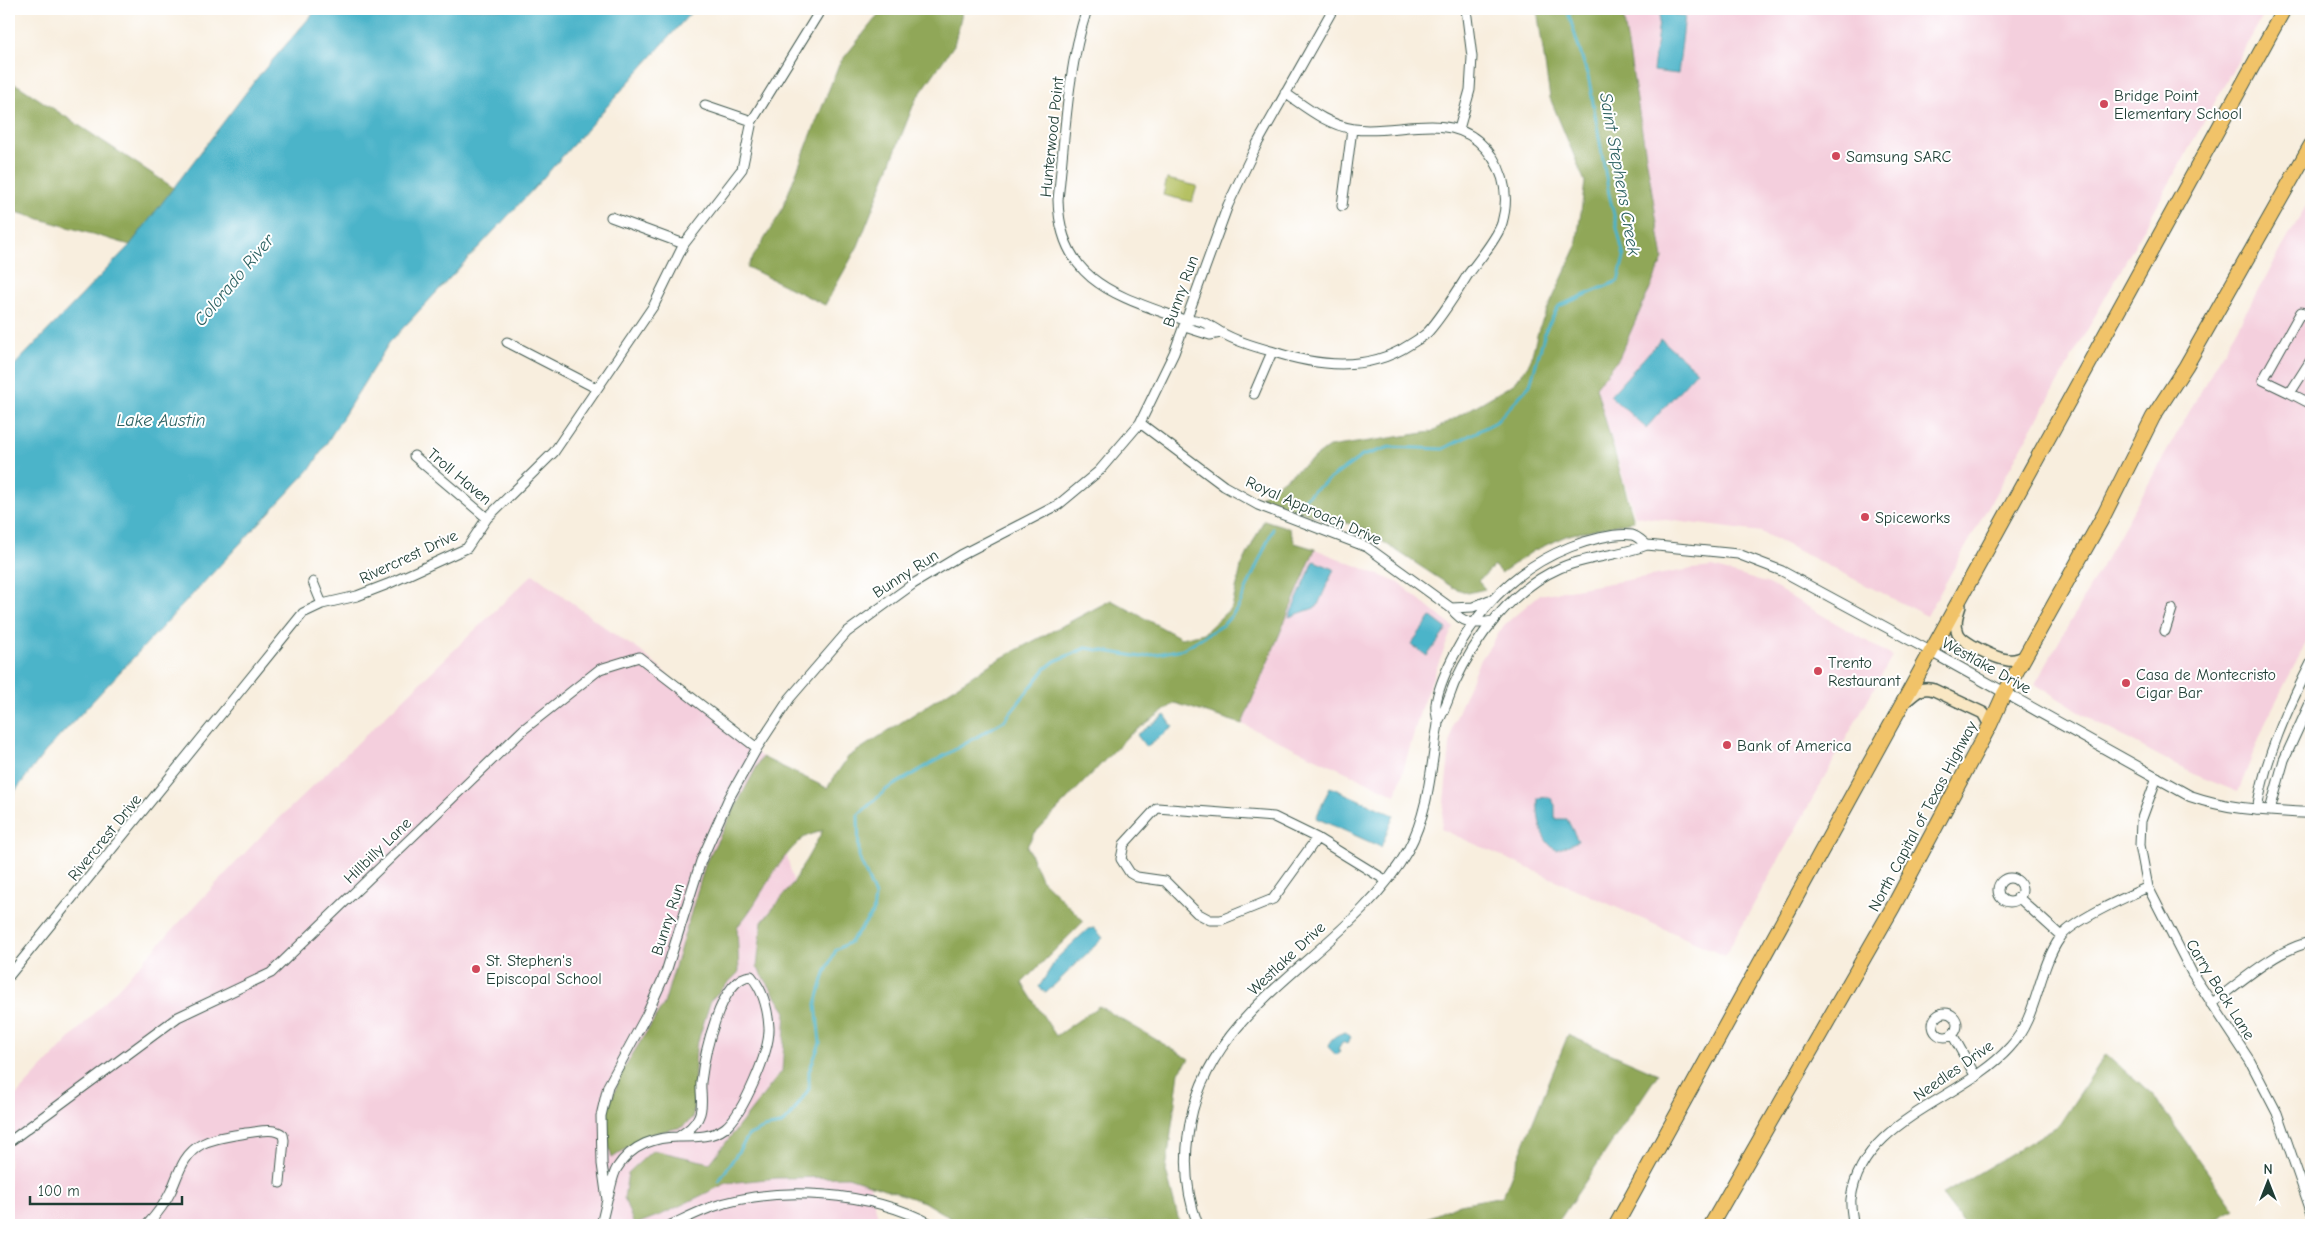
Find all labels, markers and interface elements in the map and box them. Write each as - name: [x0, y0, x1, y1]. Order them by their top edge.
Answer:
- street label: Hunterwood Point: [1037, 76, 1067, 198]
- place label: Bridge Point Elementary School: [2114, 87, 2242, 123]
- water label: Saint Stephens Creek: [1595, 91, 1644, 258]
- marker: Bridge Point Elementary School: [2098, 98, 2110, 110]
- place label: Samsung SARC: [1846, 148, 1951, 166]
- marker: Samsung SARC: [1830, 150, 1842, 162]
- water label: Colorado River: [190, 229, 279, 331]
- street label: Bunny Run: [1160, 253, 1202, 330]
- water label: Lake Austin: [116, 410, 206, 431]
- street label: Troll Haven: [424, 445, 495, 509]
- street label: Royal Approach Drive: [1243, 473, 1384, 549]
- place label: Spiceworks: [1875, 509, 1951, 527]
- marker: Spiceworks: [1859, 511, 1871, 523]
- street label: Rivercrest Drive: [356, 526, 460, 588]
- street label: Bunny Run: [869, 546, 942, 602]
- street label: Westlake Drive: [1939, 634, 2034, 698]
- place label: Trento Restaurant: [1828, 654, 1901, 690]
- marker: Trento Restaurant: [1812, 665, 1824, 677]
- place label: Casa de Montecristo Cigar Bar: [2136, 666, 2276, 702]
- marker: Casa de Montecristo Cigar Bar: [2120, 677, 2132, 689]
- street label: North Capital of Texas Highway: [1865, 717, 1981, 915]
- place label: Bank of America: [1737, 737, 1852, 755]
- marker: Bank of America: [1721, 739, 1733, 751]
- street label: Rivercrest Drive: [64, 791, 145, 885]
- street label: Hillbilly Lane: [340, 814, 415, 887]
- street label: Bunny Run: [648, 881, 688, 958]
- street label: Westlake Drive: [1244, 918, 1329, 999]
- street label: Carry Back Lane: [2182, 936, 2258, 1043]
- place label: St. Stephen's Episcopal School: [486, 952, 602, 988]
- marker: St. Stephen's Episcopal School: [470, 963, 482, 975]
- street label: Needles Drive: [1910, 1037, 1997, 1105]
- north arrow: [2242, 1156, 2292, 1206]
- text: N: [2263, 1161, 2273, 1178]
- scale bar: [30, 1174, 182, 1206]
- text: 100 m: [38, 1182, 80, 1200]

